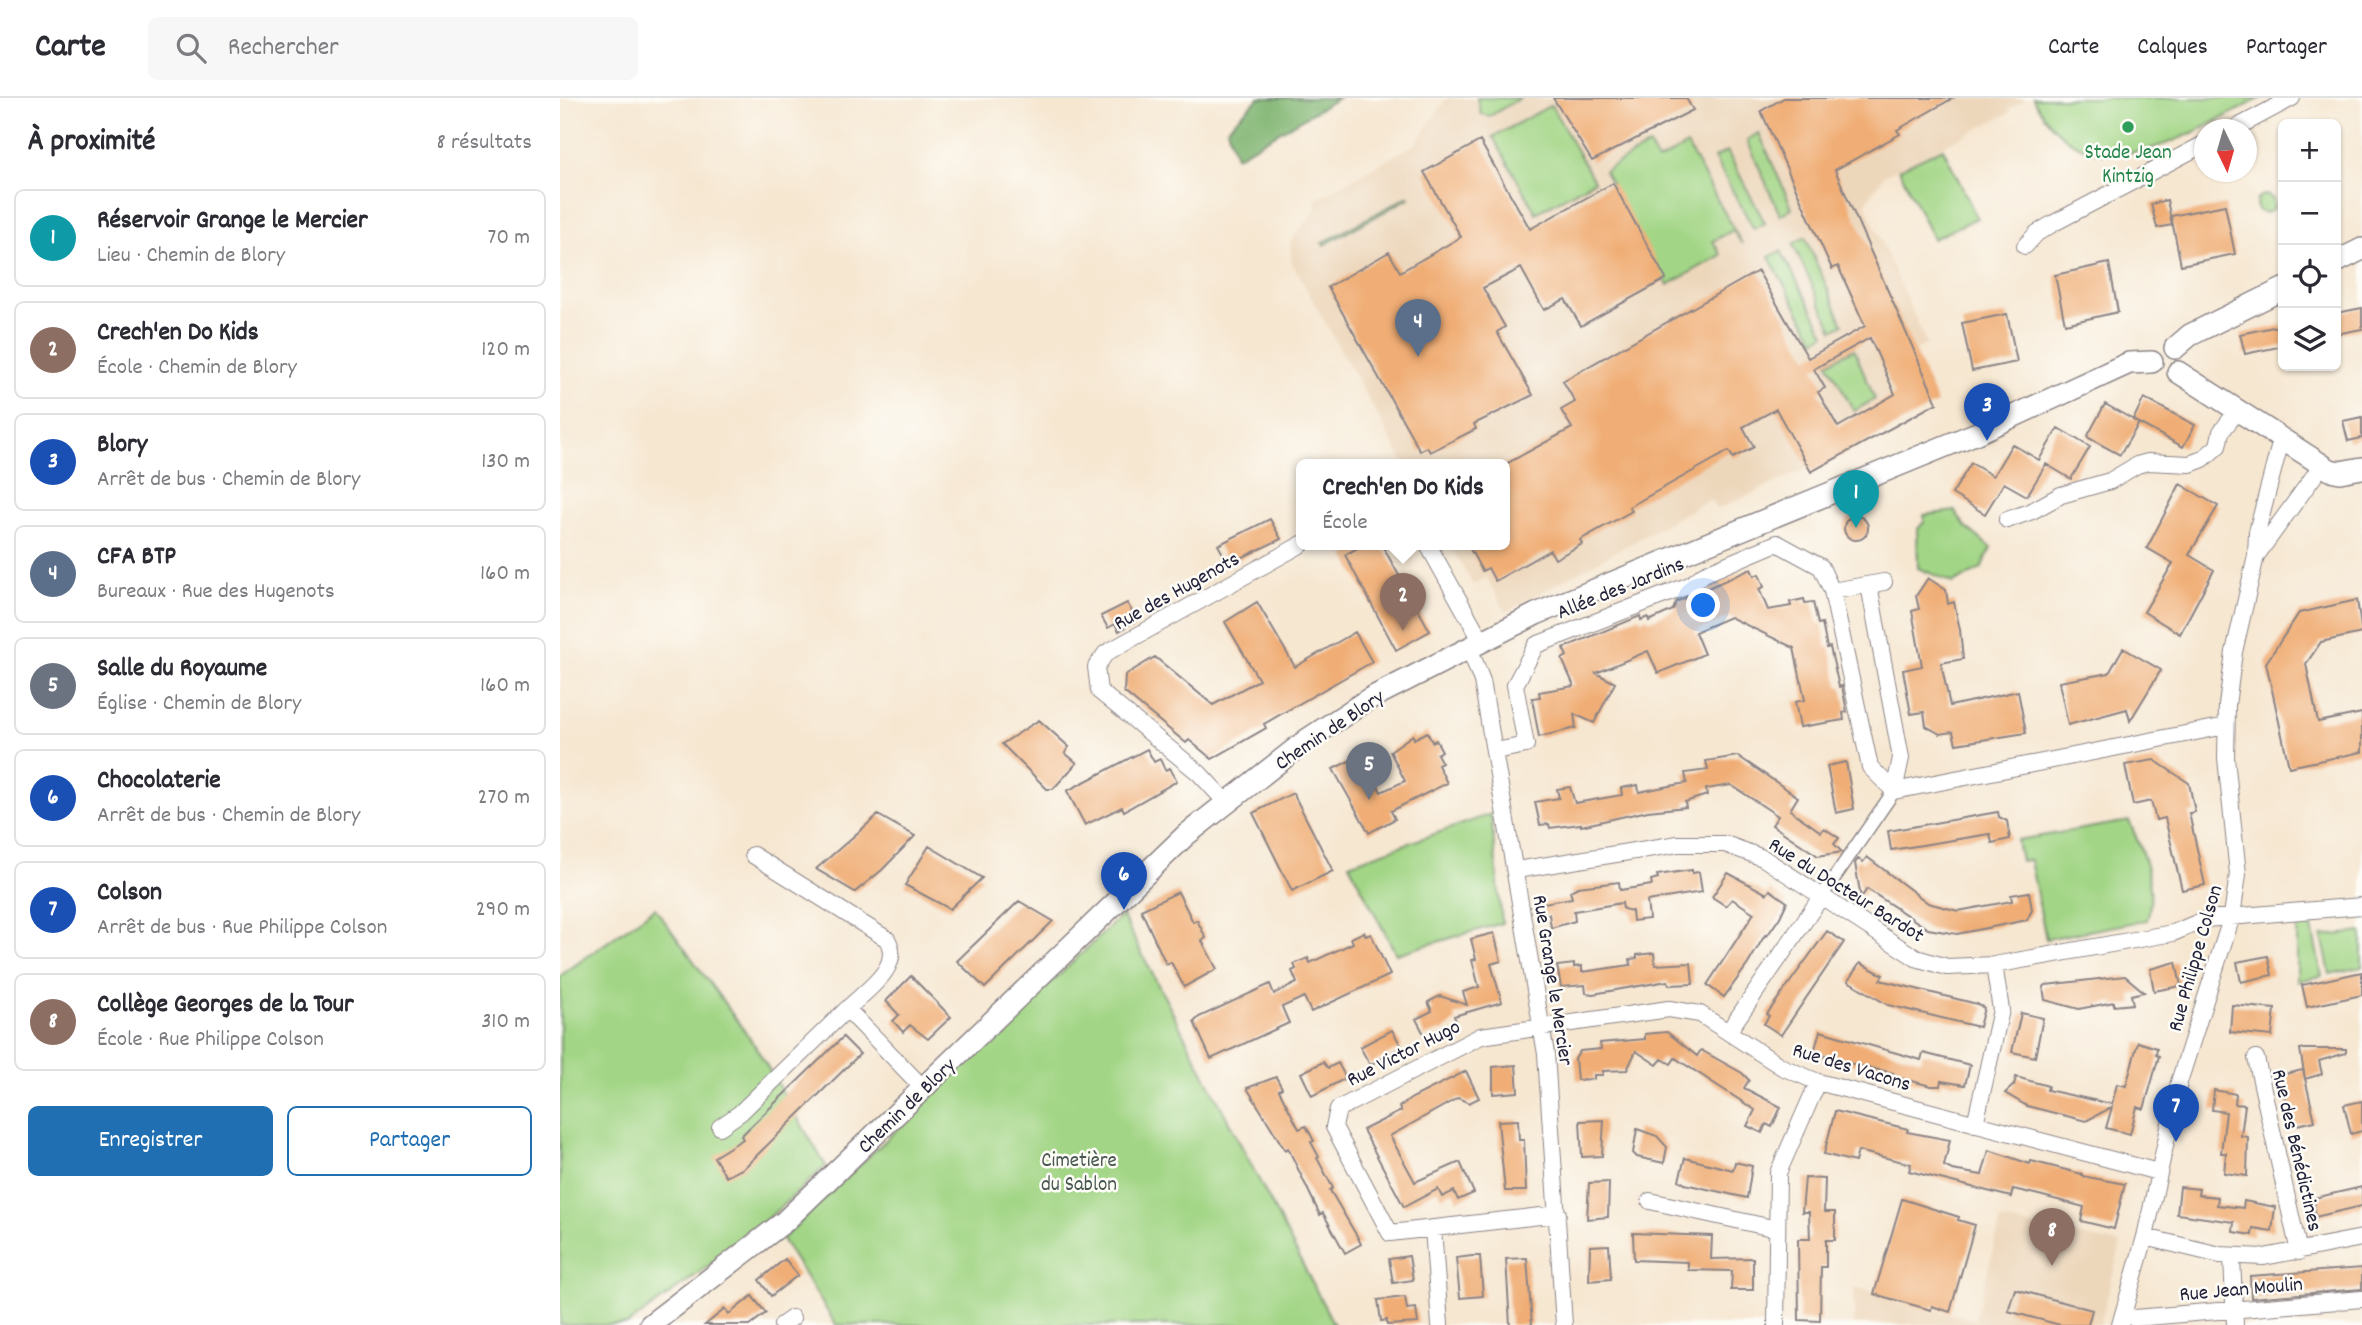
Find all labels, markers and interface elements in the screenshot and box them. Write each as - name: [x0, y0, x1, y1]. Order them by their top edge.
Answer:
- search box: [148, 17, 638, 80]
- text: Carte: [35, 25, 106, 72]
- icon: search: [172, 29, 210, 67]
- text: Rechercher: [228, 30, 339, 67]
- text: Carte: [2048, 31, 2099, 65]
- text: Calques: [2137, 31, 2208, 65]
- text: Partager: [2246, 31, 2327, 65]
- marker: Stade Jean Kintzig: [2120, 119, 2136, 135]
- north arrow: [2194, 119, 2257, 182]
- map controls: [2278, 119, 2341, 371]
- button: +: [2278, 119, 2341, 182]
- text: À proximité: [28, 122, 155, 165]
- text: 8 résultats: [437, 127, 532, 160]
- place label: Stade Jean Kintzig: [2084, 139, 2172, 193]
- button: −: [2278, 182, 2341, 245]
- text: Réservoir Grange le Mercier: [97, 203, 368, 240]
- text: 1: [50, 222, 56, 255]
- text: 70 m: [488, 222, 530, 255]
- text: Lieu · Chemin de Blory: [97, 240, 285, 273]
- button: locate: [2278, 245, 2341, 308]
- pin: 4: [1395, 299, 1441, 357]
- button: layers: [2278, 308, 2341, 371]
- text: Crech'en Do Kids: [97, 315, 259, 352]
- text: 2: [48, 334, 58, 367]
- text: 120 m: [481, 334, 530, 367]
- text: École · Chemin de Blory: [97, 352, 297, 385]
- pin: 3: [1964, 383, 2010, 441]
- text: Blory: [97, 427, 147, 464]
- text: 3: [48, 446, 58, 479]
- text: 130 m: [481, 446, 530, 479]
- popup: [1296, 459, 1510, 550]
- text: Arrêt de bus · Chemin de Blory: [97, 464, 360, 497]
- text: Crech'en Do Kids: [1322, 470, 1484, 507]
- pin: 1: [1833, 470, 1879, 528]
- text: École: [1322, 507, 1368, 540]
- text: CFA BTP: [97, 539, 176, 576]
- street label: Rue des Hugenots: [1109, 546, 1246, 640]
- street label: Allée des Jardins: [1553, 551, 1689, 629]
- text: 4: [48, 558, 58, 591]
- text: 160 m: [480, 558, 530, 591]
- pin: 2: [1380, 573, 1426, 631]
- text: Bureaux · Rue des Hugenots: [97, 576, 335, 609]
- your location: [1686, 588, 1720, 622]
- text: Salle du Royaume: [97, 651, 267, 688]
- text: 5: [48, 670, 58, 703]
- text: 160 m: [480, 670, 530, 703]
- street label: Chemin de Blory: [1270, 683, 1392, 779]
- text: Église · Chemin de Blory: [97, 688, 301, 721]
- pin: 5: [1346, 742, 1392, 800]
- text: Chocolaterie: [97, 763, 221, 800]
- text: 6: [47, 782, 59, 815]
- text: 270 m: [478, 782, 530, 815]
- text: Arrêt de bus · Chemin de Blory: [97, 800, 360, 833]
- street label: Rue du Docteur Bardot: [1762, 831, 1929, 952]
- pin: 6: [1101, 852, 1147, 910]
- text: Colson: [97, 875, 162, 912]
- street label: Rue Philippe Colson: [2162, 882, 2232, 1036]
- street label: Rue Grange le Mercier: [1523, 893, 1579, 1068]
- text: 7: [49, 894, 57, 927]
- text: 290 m: [476, 894, 530, 927]
- text: Arrêt de bus · Rue Philippe Colson: [97, 912, 387, 945]
- text: Collège Georges de la Tour: [97, 987, 354, 1024]
- text: 8: [48, 1006, 58, 1039]
- text: 310 m: [481, 1006, 530, 1039]
- street label: Rue Victor Hugo: [1342, 1013, 1466, 1096]
- text: École · Rue Philippe Colson: [97, 1024, 324, 1057]
- street label: Rue des Vacons: [1788, 1037, 1914, 1101]
- street label: Chemin de Blory: [852, 1052, 964, 1162]
- street label: Rue des Bénédictines: [2262, 1067, 2328, 1235]
- pin: 7: [2153, 1084, 2199, 1142]
- button: Enregistrer: [28, 1106, 273, 1176]
- button: Partager: [287, 1106, 532, 1176]
- park label: Cimetière du Sablon: [1041, 1147, 1117, 1201]
- pin: 8: [2029, 1208, 2075, 1266]
- street label: Rue Jean Moulin: [2178, 1271, 2304, 1311]

